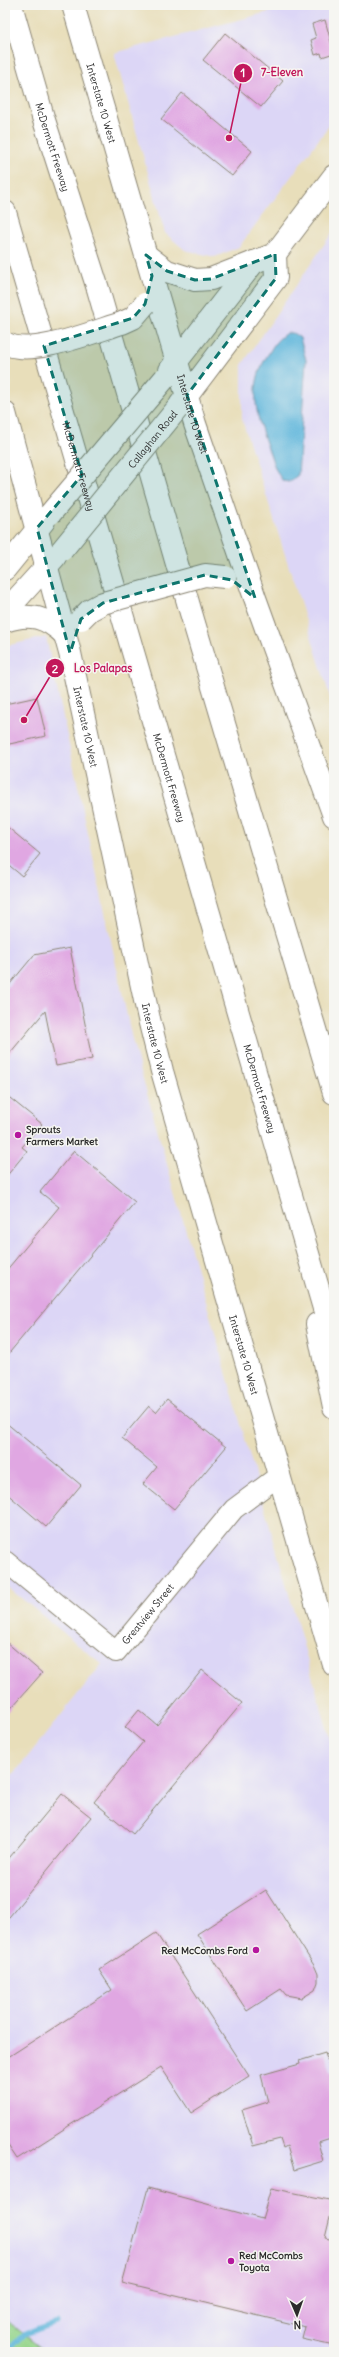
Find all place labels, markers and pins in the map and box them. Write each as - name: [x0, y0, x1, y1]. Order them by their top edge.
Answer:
- callout: 7-Eleven: [233, 61, 311, 84]
- callout: Los Palapas: [45, 657, 140, 680]
- place label: Sprouts Farmers Market: [26, 1123, 98, 1148]
- marker: Sprouts Farmers Market: [13, 1130, 23, 1140]
- place label: Red McCombs Ford: [161, 1944, 248, 1957]
- marker: Red McCombs Ford: [251, 1945, 261, 1955]
- place label: Red McCombs Toyota: [239, 2249, 303, 2274]
- marker: Red McCombs Toyota: [226, 2256, 236, 2266]

